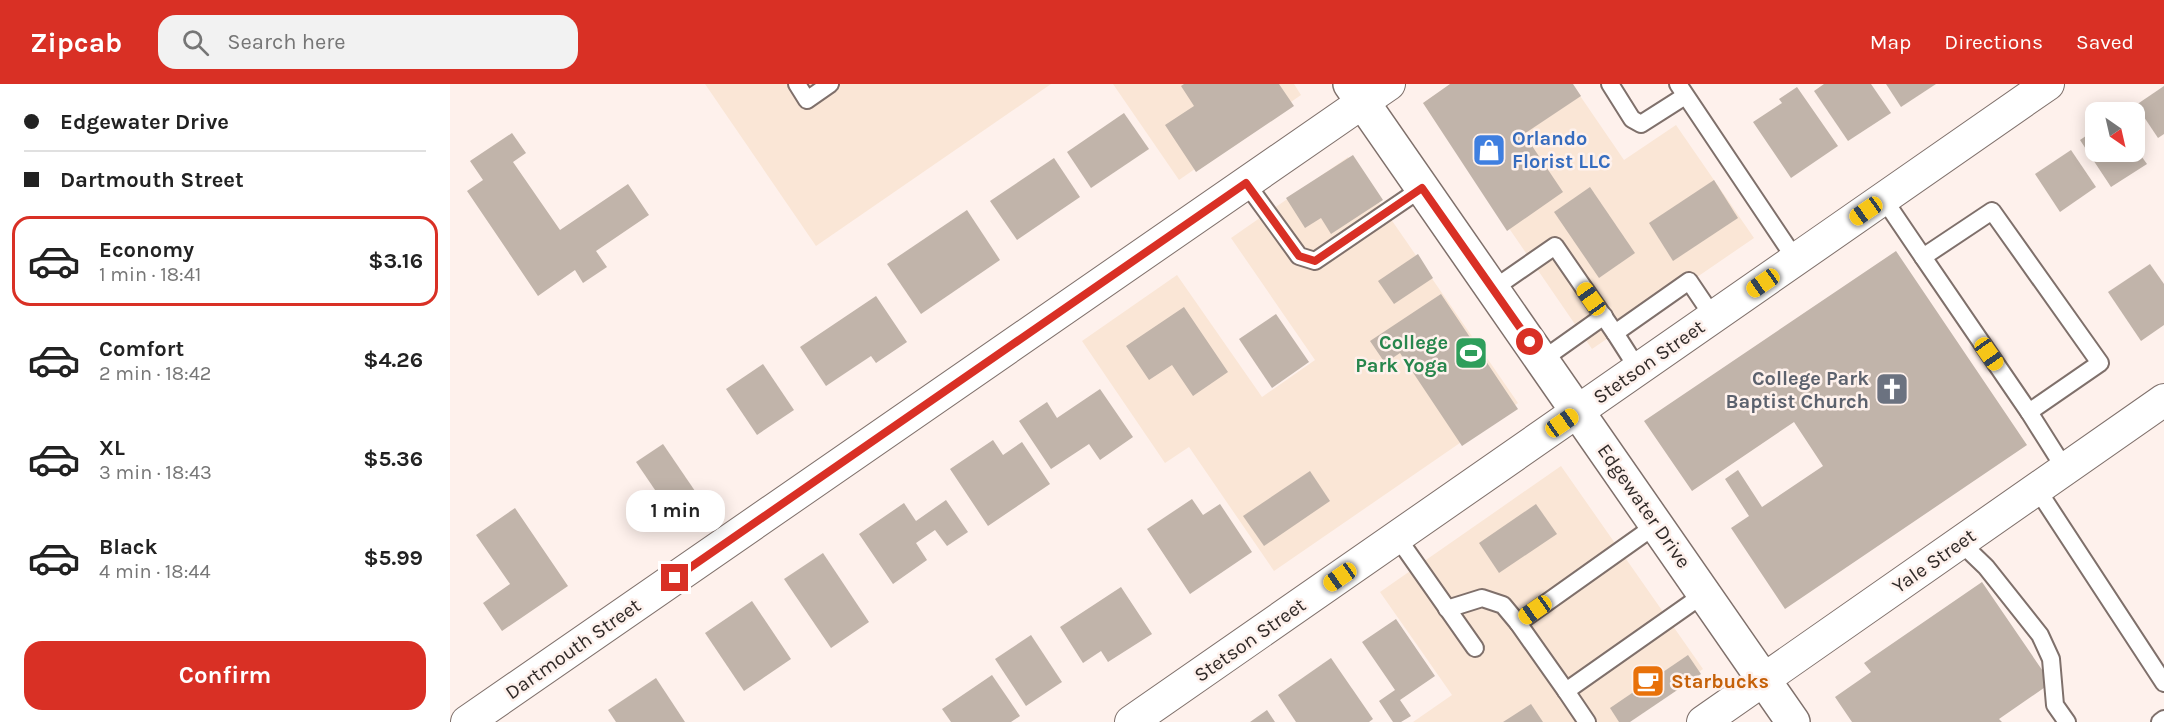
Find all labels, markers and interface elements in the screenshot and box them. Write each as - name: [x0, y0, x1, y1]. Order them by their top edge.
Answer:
- search box: [158, 15, 578, 69]
- text: Zipcab: [30, 26, 122, 59]
- icon: search: [179, 26, 212, 59]
- text: Search here: [227, 29, 346, 55]
- text: Map: [1870, 30, 1911, 54]
- text: Directions: [1944, 30, 2043, 54]
- text: Saved: [2076, 30, 2134, 54]
- north arrow: [2085, 102, 2145, 162]
- map controls: [2085, 102, 2145, 162]
- text: Edgewater Drive: [60, 109, 229, 135]
- place label: Orlando Florist LLC: [1512, 127, 1611, 173]
- shop icon: Orlando Florist LLC: [1471, 132, 1507, 168]
- text: Dartmouth Street: [60, 167, 244, 193]
- car: [1846, 193, 1886, 229]
- icon: car: [27, 234, 81, 288]
- text: Economy: [99, 237, 194, 263]
- text: $3.16: [368, 248, 423, 274]
- text: 1 min · 18:41: [99, 263, 201, 286]
- car: [1743, 265, 1783, 301]
- car: [1573, 279, 1609, 319]
- street label: Stetson Street: [1589, 315, 1709, 409]
- route start: [1516, 328, 1543, 355]
- place label: College Park Yoga: [1355, 331, 1448, 377]
- icon: car: [27, 333, 81, 387]
- car: [1971, 334, 2007, 374]
- sports icon: College Park Yoga: [1453, 335, 1489, 371]
- text: Comfort: [99, 336, 184, 362]
- text: $4.26: [363, 347, 423, 373]
- text: 2 min · 18:42: [99, 362, 211, 385]
- place label: College Park Baptist Church: [1726, 367, 1869, 413]
- church icon: College Park Baptist Church: [1874, 371, 1910, 407]
- car: [1542, 405, 1582, 441]
- icon: car: [27, 432, 81, 486]
- text: XL: [99, 435, 125, 461]
- street label: Edgewater Drive: [1593, 439, 1695, 573]
- text: $5.36: [363, 446, 423, 472]
- text: 3 min · 18:43: [99, 461, 212, 484]
- callout: 1 min: [626, 491, 724, 533]
- text: 1 min: [650, 499, 701, 522]
- street label: Yale Street: [1888, 524, 1980, 598]
- icon: car: [27, 531, 81, 585]
- text: Black: [99, 534, 158, 560]
- text: $5.99: [363, 545, 423, 571]
- car: [1320, 559, 1360, 595]
- text: 4 min · 18:44: [99, 560, 211, 583]
- route end: [661, 564, 688, 591]
- car: [1515, 592, 1555, 628]
- street label: Dartmouth Street: [501, 593, 645, 704]
- street label: Stetson Street: [1190, 593, 1310, 687]
- button: Confirm: [24, 641, 426, 710]
- cafe icon: Starbucks: [1630, 663, 1666, 699]
- place label: Starbucks: [1671, 670, 1769, 693]

